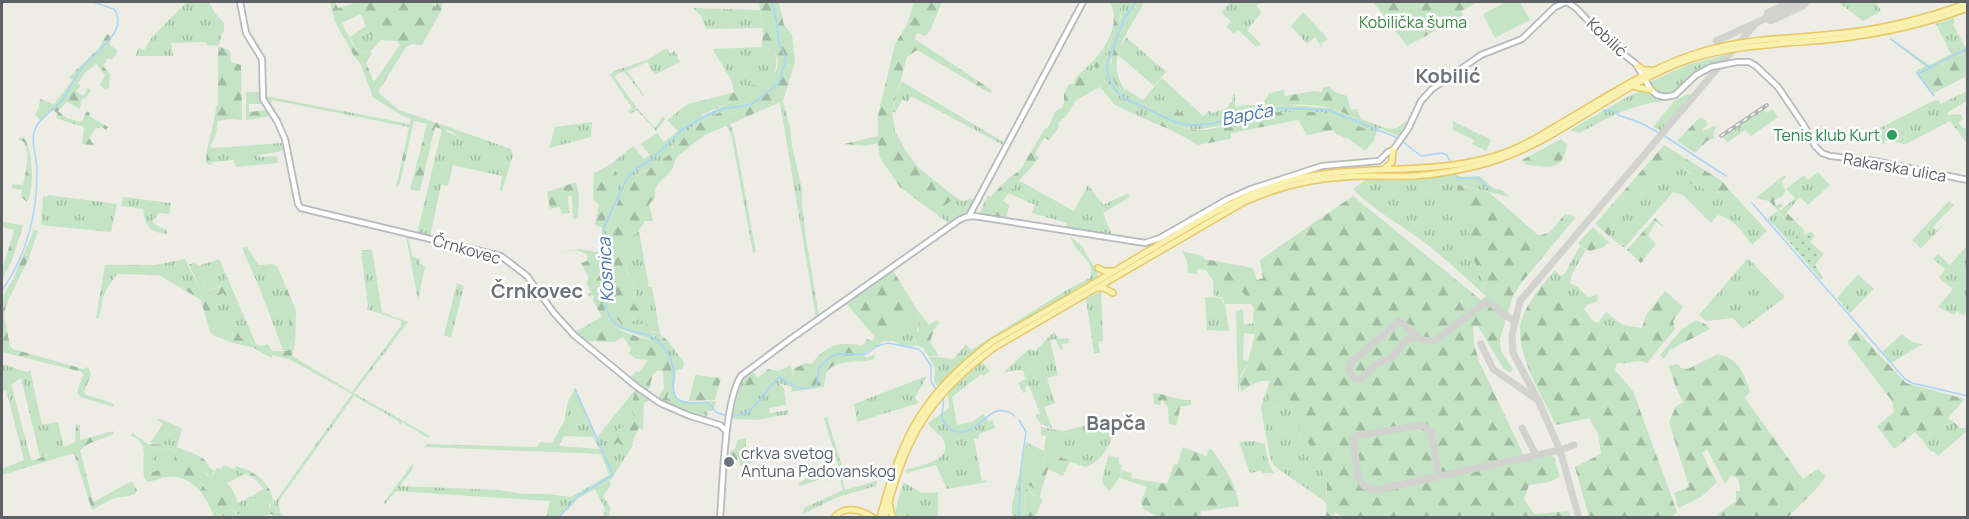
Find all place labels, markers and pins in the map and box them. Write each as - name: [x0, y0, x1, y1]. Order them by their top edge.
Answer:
- place label: Tenis klub Kurt: [1773, 124, 1880, 146]
- marker: Tenis klub Kurt: [1885, 128, 1899, 142]
- place label: crkva svetog Antuna Padovanskog: [741, 442, 896, 482]
- marker: crkva svetog Antuna Padovanskog: [722, 455, 736, 469]

